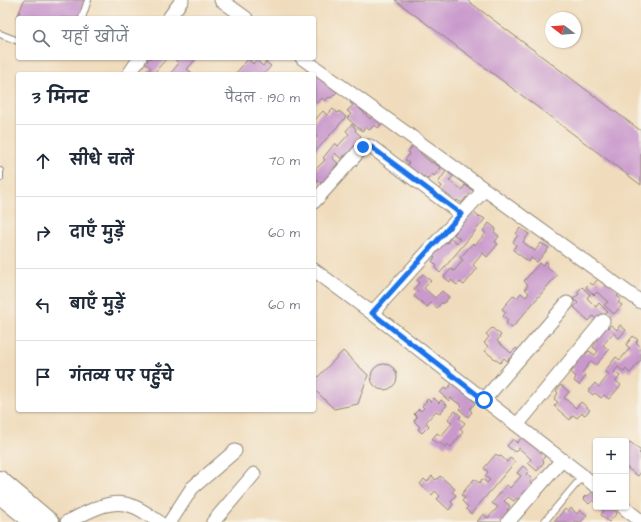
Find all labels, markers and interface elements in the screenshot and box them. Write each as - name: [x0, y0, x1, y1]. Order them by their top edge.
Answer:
- north arrow: [545, 12, 581, 48]
- search box: [16, 16, 316, 60]
- icon: search: [30, 27, 52, 49]
- text: यहाँ खोजें: [62, 27, 129, 48]
- text: 3 मिनट: [32, 86, 89, 110]
- text: पैदल · 190 m: [225, 89, 300, 107]
- route end: [354, 138, 372, 156]
- icon: ahead: [32, 150, 54, 172]
- text: सीधे चलें: [70, 150, 134, 171]
- text: 70 m: [268, 152, 300, 170]
- icon: right: [32, 222, 54, 244]
- text: दाएँ मुड़ें: [70, 222, 124, 243]
- text: 60 m: [268, 224, 300, 242]
- icon: left: [32, 294, 54, 316]
- text: बाएँ मुड़ें: [70, 294, 125, 315]
- text: 60 m: [268, 296, 300, 314]
- icon: arrive: [32, 366, 54, 388]
- text: गंतव्य पर पहुँचे: [70, 366, 173, 387]
- route start: [475, 391, 493, 409]
- map controls: [593, 438, 629, 510]
- button: +: [593, 438, 629, 474]
- button: −: [593, 474, 629, 510]

